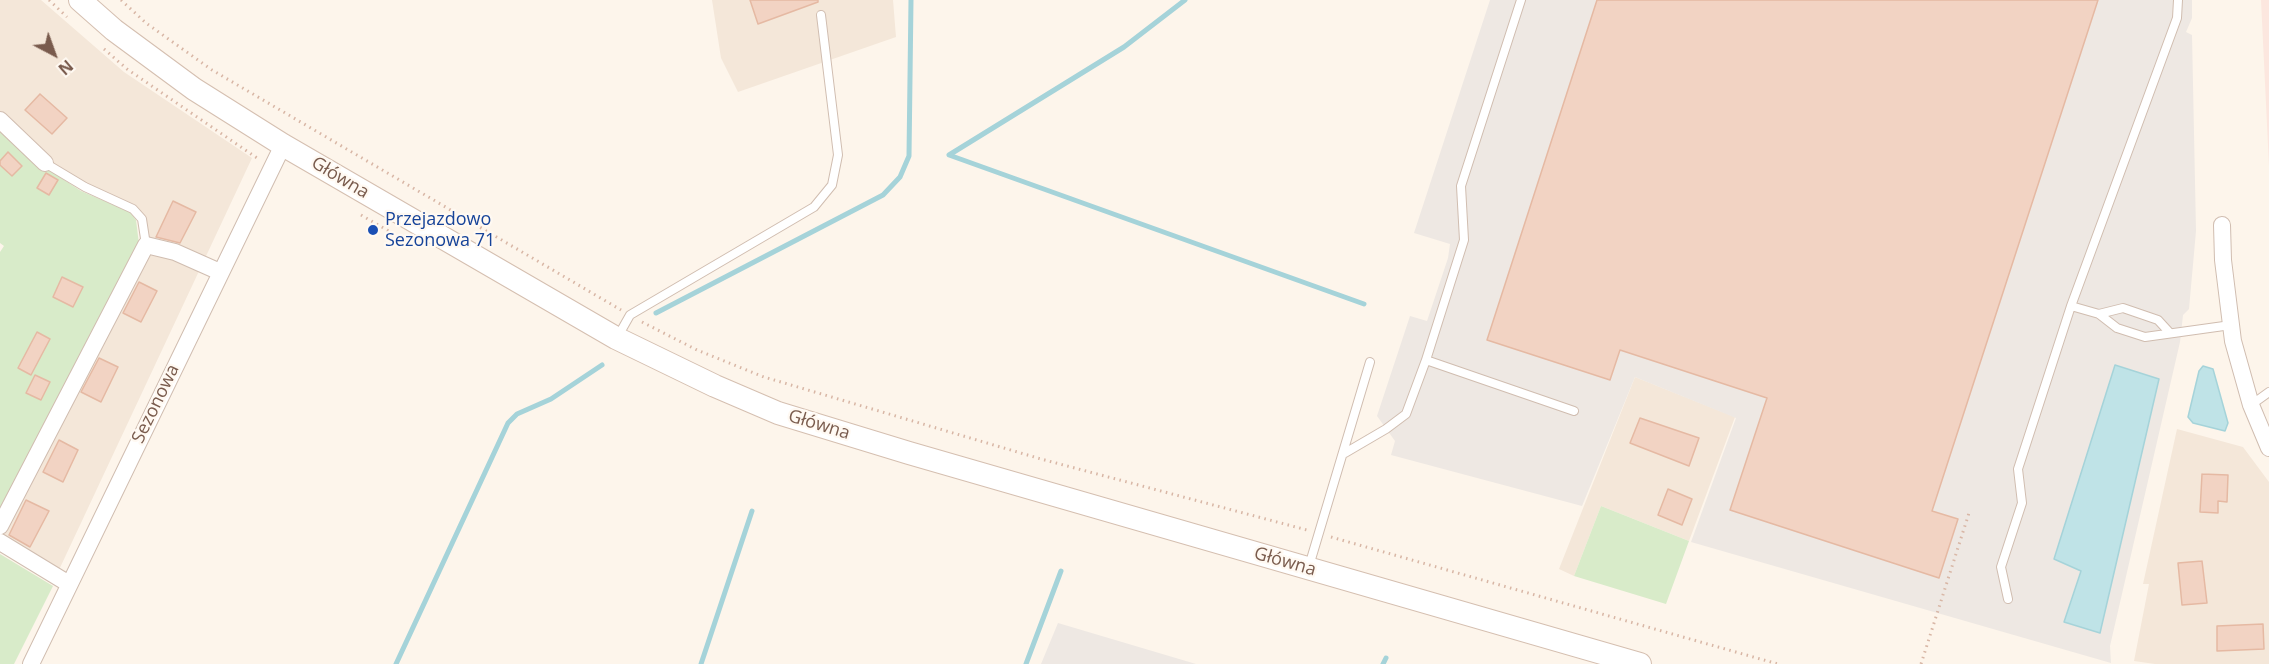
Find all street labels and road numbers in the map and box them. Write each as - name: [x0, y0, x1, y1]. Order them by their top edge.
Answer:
- street label: Główna: [307, 152, 373, 204]
- street label: Sezonowa: [128, 361, 184, 447]
- street label: Główna: [786, 405, 852, 445]
- street label: Główna: [1252, 543, 1318, 581]

